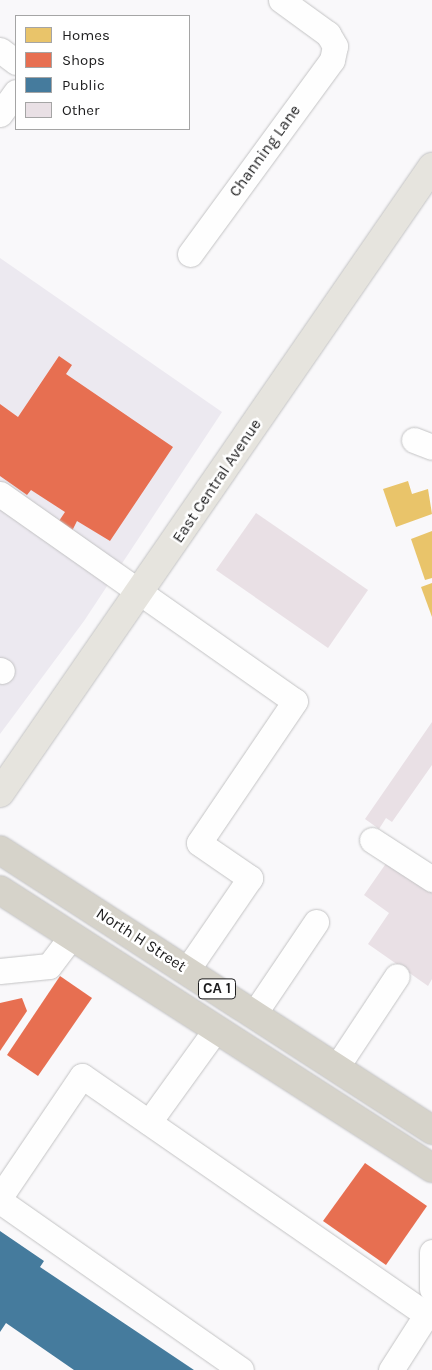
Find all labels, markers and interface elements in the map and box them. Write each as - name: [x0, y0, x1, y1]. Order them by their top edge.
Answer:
- legend: [15, 15, 190, 130]
- text: Homes: [62, 26, 110, 44]
- text: Shops: [62, 51, 105, 69]
- text: Public: [62, 76, 105, 94]
- text: Other: [62, 101, 100, 119]
- street label: Channing Lane: [225, 101, 305, 201]
- street label: East Central Avenue: [168, 415, 266, 547]
- street label: North H Street: [92, 904, 190, 976]
- road number: CA 1: [197, 976, 237, 1002]

